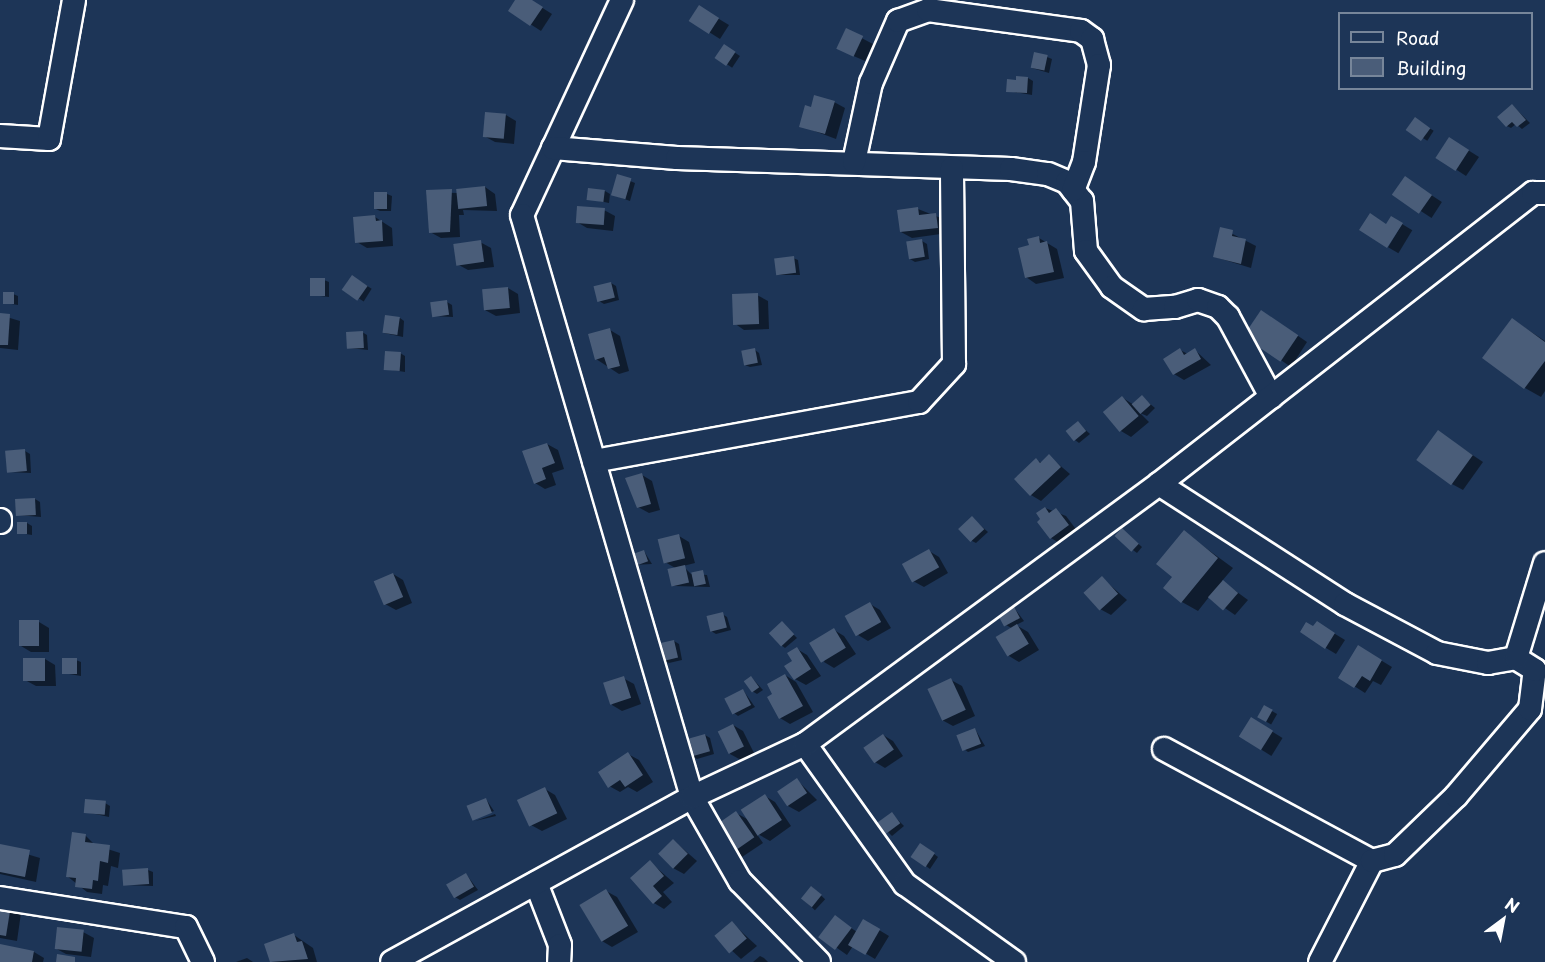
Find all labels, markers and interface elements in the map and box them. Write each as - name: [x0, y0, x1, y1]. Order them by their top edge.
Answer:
- legend: [1338, 12, 1533, 90]
- text: Road: [1396, 24, 1440, 51]
- text: Building: [1396, 54, 1466, 81]
- north arrow: [1473, 890, 1533, 950]
- text: N: [1501, 891, 1524, 918]

